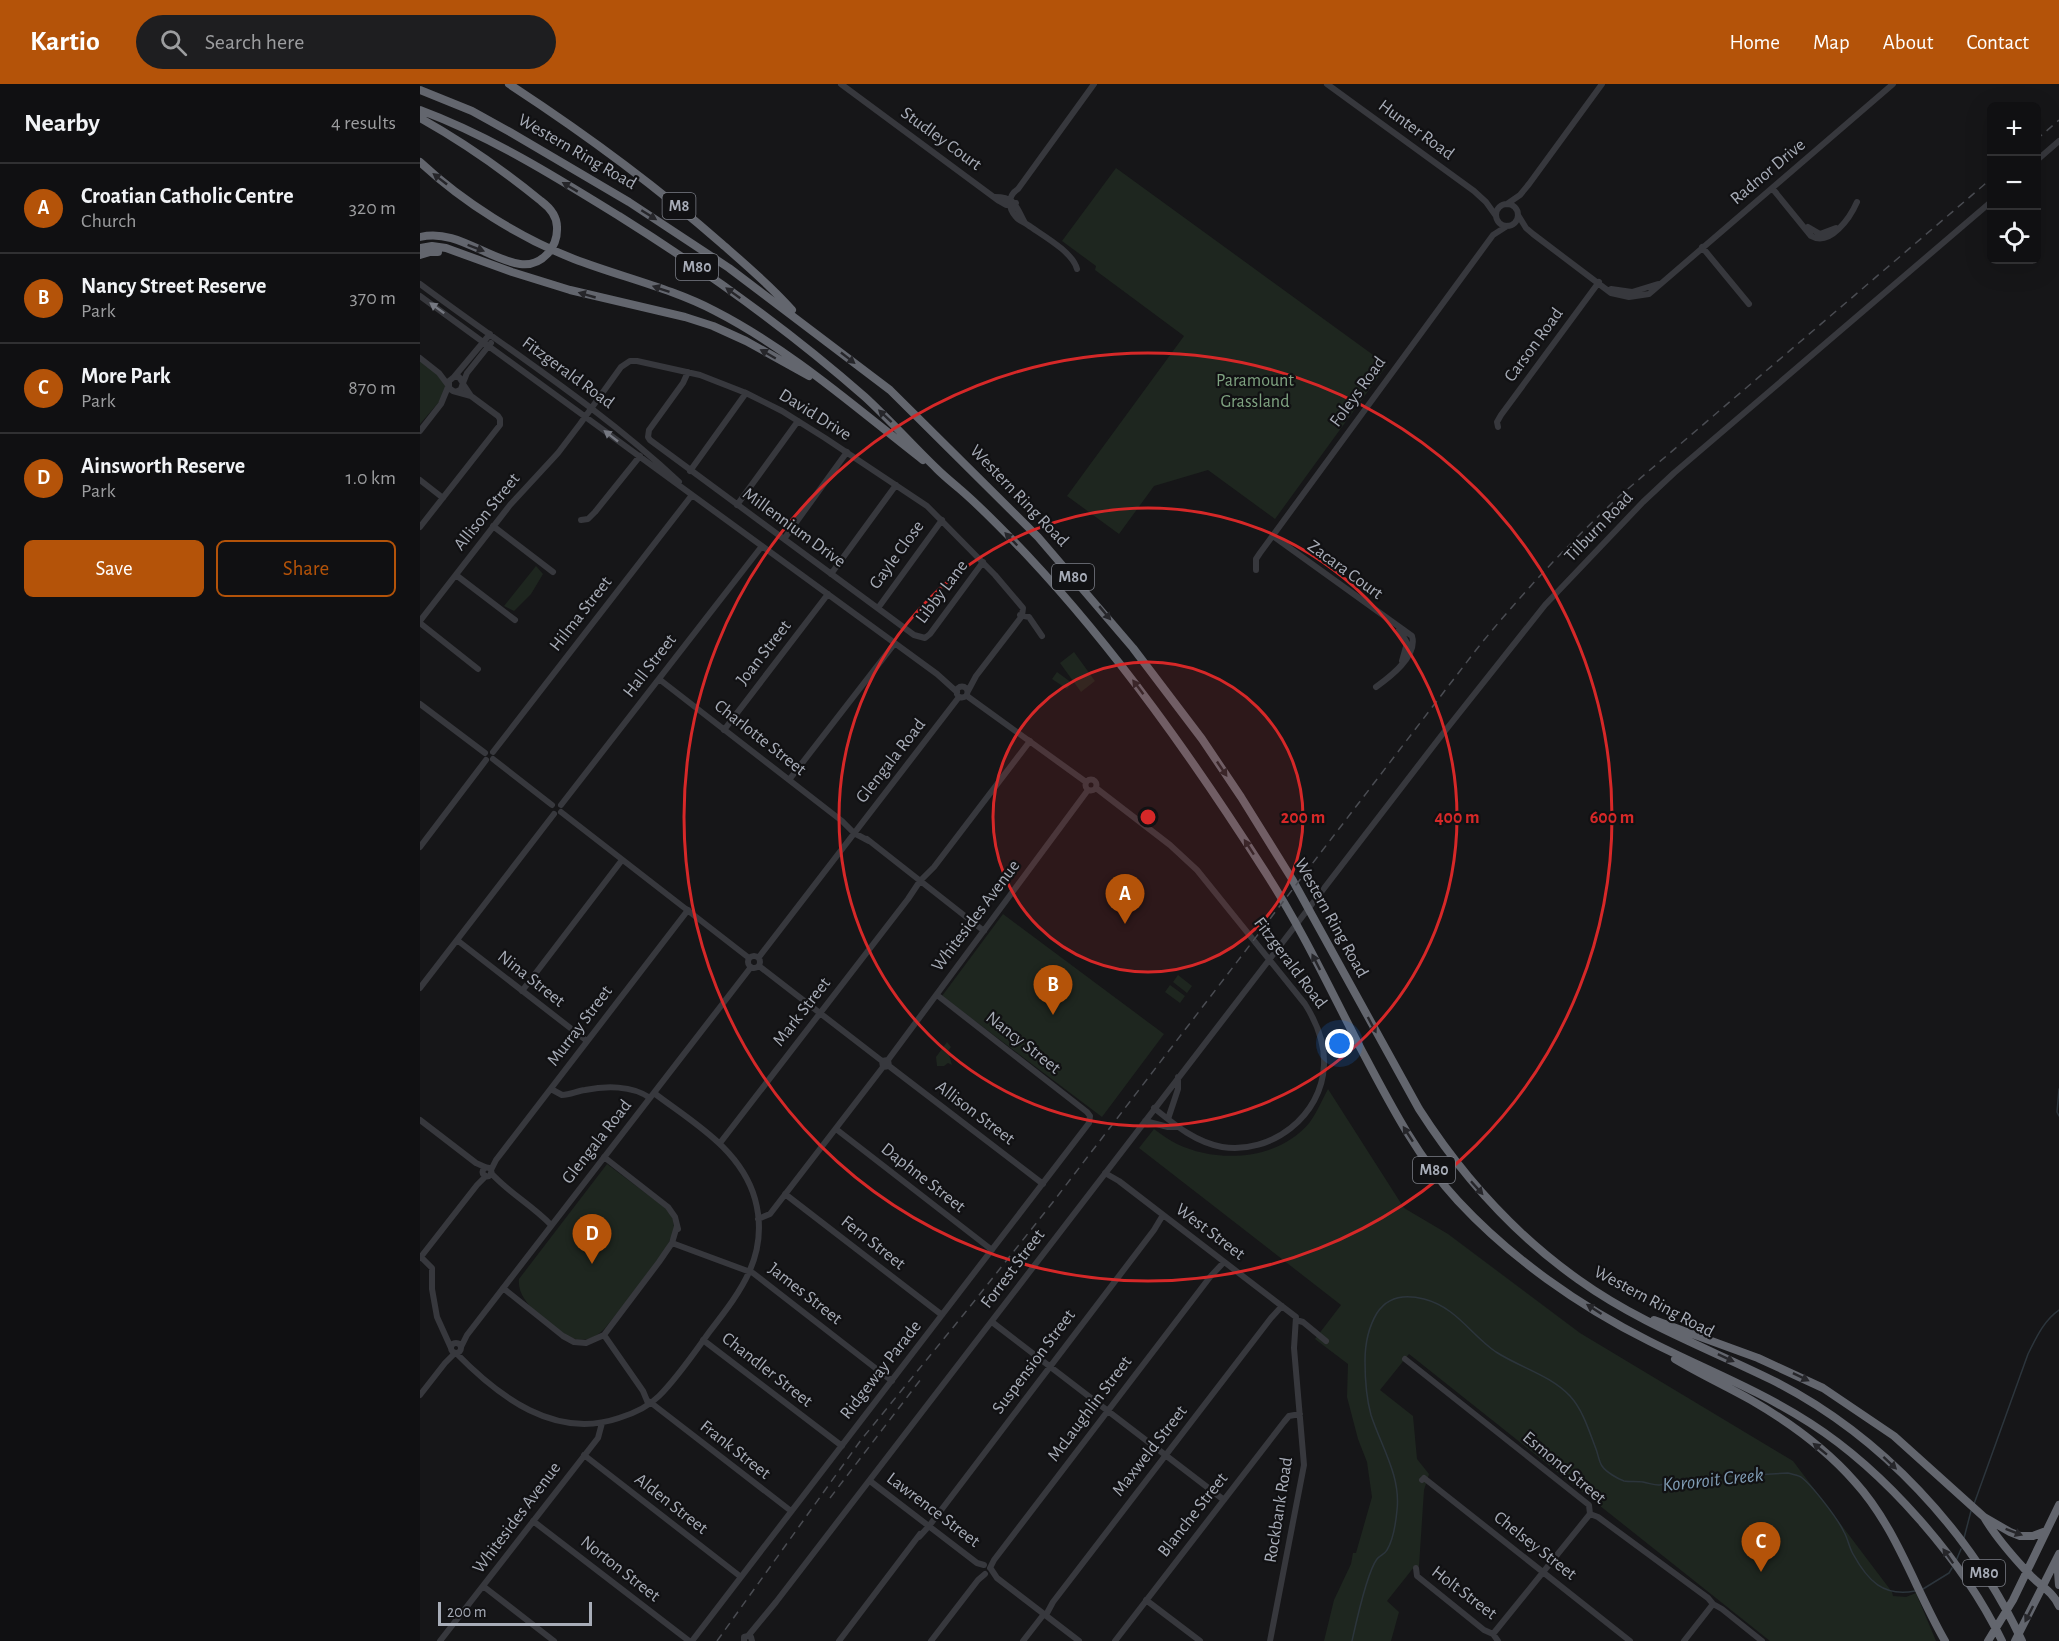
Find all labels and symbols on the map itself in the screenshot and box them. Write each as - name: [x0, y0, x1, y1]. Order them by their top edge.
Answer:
- street label: Hunter Road: [1375, 97, 1457, 163]
- street label: Studley Court: [897, 104, 985, 174]
- street label: Western Ring Road: [515, 111, 639, 193]
- street label: Radnor Drive: [1727, 136, 1809, 208]
- one-way arrow: [433, 174, 448, 186]
- one-way arrow: [562, 181, 578, 192]
- road number: M8: [662, 193, 696, 219]
- one-way arrow: [641, 209, 658, 220]
- one-way arrow: [467, 244, 485, 253]
- road number: M80: [676, 254, 718, 280]
- one-way arrow: [652, 284, 670, 294]
- one-way arrow: [726, 288, 741, 300]
- one-way arrow: [578, 290, 596, 299]
- one-way arrow: [430, 303, 445, 315]
- street label: Carson Road: [1501, 305, 1567, 385]
- street label: Fitzgerald Road: [519, 334, 617, 412]
- one-way arrow: [760, 349, 777, 359]
- one-way arrow: [840, 352, 855, 364]
- street label: Foleys Road: [1327, 354, 1389, 430]
- park label: Paramount Grassland: [1216, 372, 1294, 411]
- street label: David Drive: [776, 386, 854, 444]
- one-way arrow: [878, 410, 893, 423]
- one-way arrow: [603, 430, 618, 442]
- street label: Western Ring Road: [966, 442, 1072, 550]
- street label: Allison Street: [451, 470, 524, 554]
- street label: Millennium Drive: [739, 485, 849, 571]
- street label: Tilburn Road: [1561, 488, 1637, 566]
- street label: Gayle Close: [866, 517, 928, 593]
- one-way arrow: [1004, 531, 1018, 546]
- street label: Zacara Court: [1304, 537, 1386, 603]
- street label: Libby Lane: [913, 557, 971, 627]
- road number: M80: [1052, 564, 1094, 590]
- street label: Hilma Street: [546, 573, 616, 655]
- one-way arrow: [1098, 606, 1110, 621]
- street label: Joan Street: [733, 617, 795, 689]
- street label: Hall Street: [620, 631, 680, 701]
- one-way arrow: [1132, 679, 1144, 695]
- street label: Charlotte Street: [711, 697, 809, 779]
- street label: Glengala Road: [853, 716, 929, 806]
- one-way arrow: [1216, 761, 1227, 777]
- centre of rings: [1138, 807, 1158, 827]
- text: 200 m: [1281, 809, 1325, 827]
- text: 400 m: [1434, 809, 1480, 827]
- text: 600 m: [1590, 809, 1634, 827]
- one-way arrow: [1244, 839, 1255, 855]
- street label: Western Ring Road: [1291, 855, 1371, 981]
- street label: Whitesides Avenue: [928, 857, 1024, 975]
- pin: A: [1106, 874, 1144, 924]
- street label: Fitzgerald Road: [1250, 914, 1330, 1012]
- street label: Nina Street: [494, 947, 568, 1011]
- one-way arrow: [1312, 953, 1322, 971]
- pin: B: [1034, 966, 1072, 1015]
- street label: Mark Street: [770, 974, 834, 1050]
- street label: Murray Street: [544, 982, 616, 1070]
- street label: Nancy Street: [982, 1008, 1064, 1078]
- one-way arrow: [1367, 1017, 1377, 1034]
- your location: [1325, 1029, 1354, 1058]
- street label: Allison Street: [932, 1078, 1018, 1149]
- street label: Glengala Road: [559, 1097, 635, 1187]
- one-way arrow: [1403, 1126, 1414, 1142]
- street label: Daphne Street: [878, 1140, 969, 1216]
- road number: M80: [1413, 1157, 1455, 1183]
- one-way arrow: [1470, 1181, 1484, 1196]
- street label: West Street: [1172, 1200, 1248, 1264]
- street label: Fern Street: [838, 1213, 909, 1274]
- pin: D: [572, 1214, 612, 1264]
- street label: Forrest Street: [978, 1226, 1048, 1312]
- street label: James Street: [765, 1260, 845, 1328]
- street label: Western Ring Road: [1591, 1263, 1717, 1341]
- one-way arrow: [1586, 1304, 1602, 1315]
- street label: Suspension Street: [989, 1306, 1079, 1417]
- street label: Ridgeway Parade: [837, 1317, 925, 1423]
- street label: Chandler Street: [718, 1329, 816, 1411]
- street label: McLaughlin Street: [1045, 1353, 1135, 1465]
- one-way arrow: [1718, 1354, 1735, 1363]
- one-way arrow: [1792, 1372, 1809, 1381]
- street label: Maxweld Street: [1109, 1402, 1191, 1500]
- street label: Frank Street: [696, 1417, 774, 1483]
- street label: Esmond Street: [1519, 1428, 1609, 1508]
- one-way arrow: [1813, 1443, 1828, 1456]
- street label: Rockbank Road: [1262, 1456, 1296, 1564]
- one-way arrow: [1882, 1456, 1897, 1470]
- street label: Whitesides Avenue: [469, 1459, 565, 1577]
- water label: Kororoit Creek: [1661, 1465, 1765, 1495]
- street label: Lawrence Street: [883, 1469, 983, 1551]
- street label: Blanche Street: [1155, 1469, 1231, 1561]
- street label: Alden Street: [631, 1470, 711, 1538]
- street label: Chelsey Street: [1490, 1508, 1580, 1584]
- pin: C: [1742, 1522, 1780, 1572]
- one-way arrow: [2005, 1528, 2023, 1537]
- street label: Norton Street: [577, 1533, 663, 1606]
- one-way arrow: [1942, 1549, 1954, 1565]
- road number: M80: [1963, 1560, 2005, 1586]
- street label: Holt Street: [1428, 1563, 1500, 1623]
- scale bar: [438, 1599, 592, 1626]
- one-way arrow: [2024, 1605, 2034, 1623]

